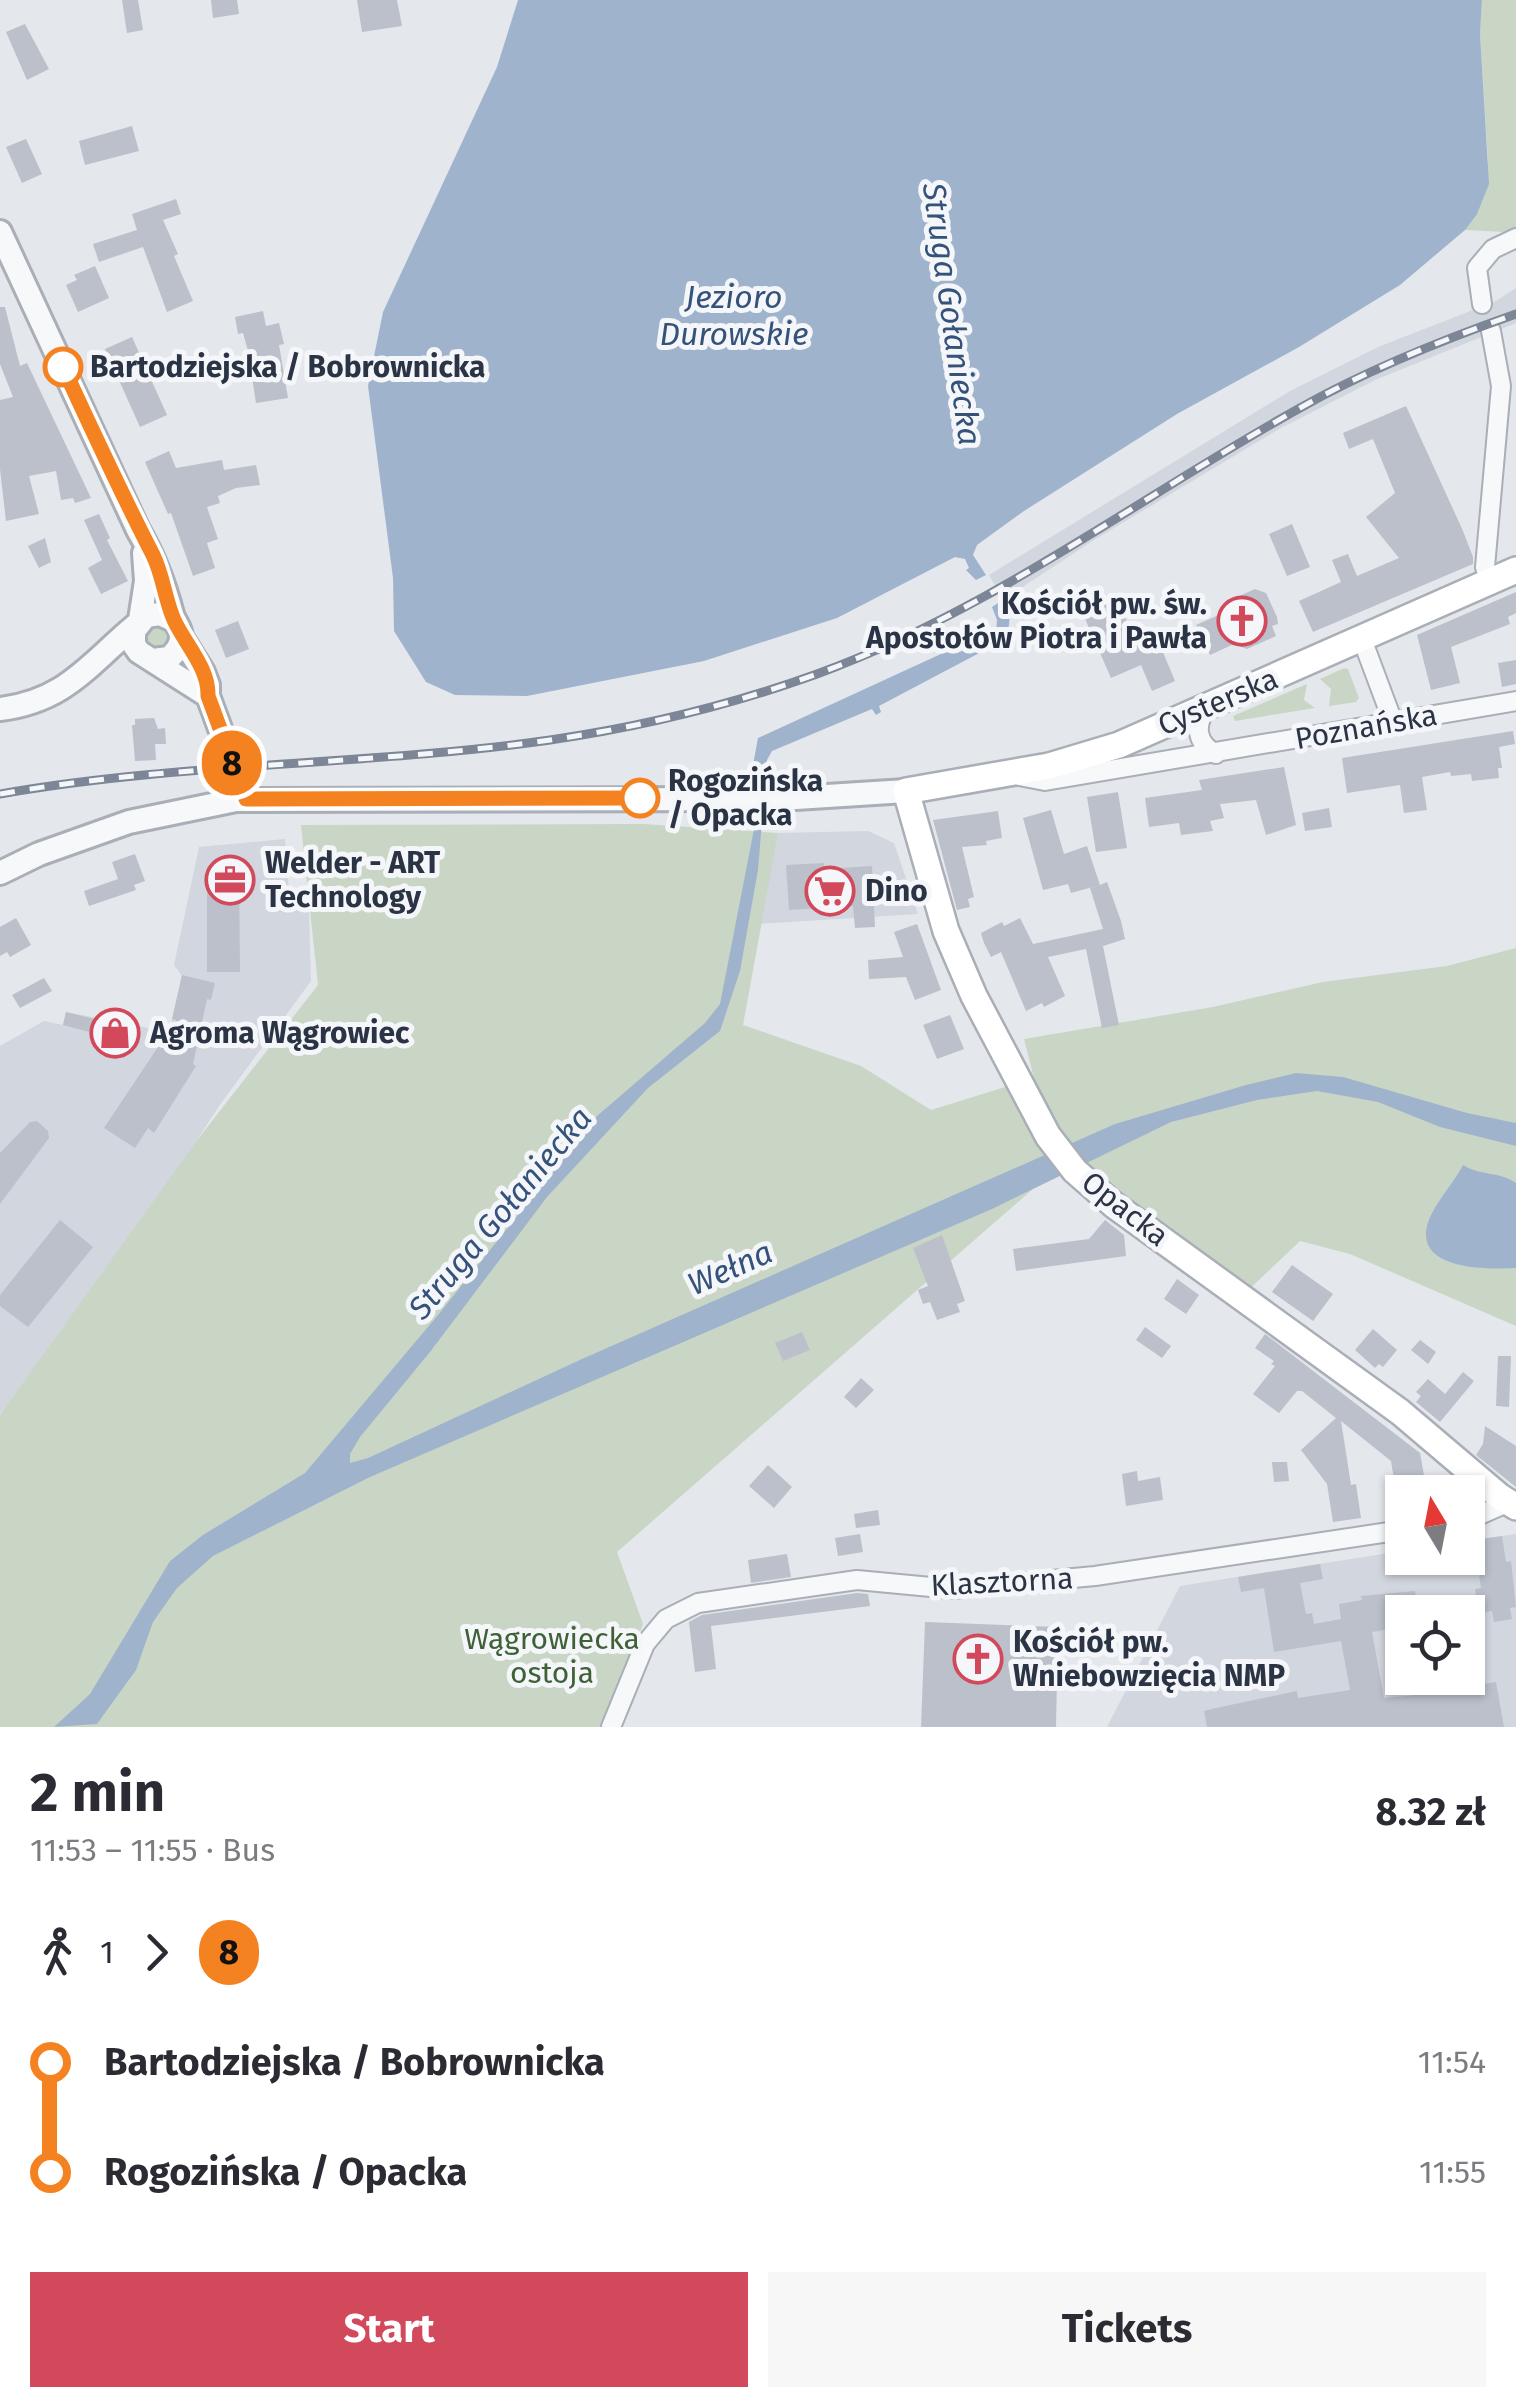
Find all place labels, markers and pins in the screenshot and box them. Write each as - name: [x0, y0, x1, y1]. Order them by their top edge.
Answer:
- marker: Bartodziejska / Bobrownicka: [44, 348, 82, 386]
- place label: Bartodziejska / Bobrownicka: [90, 349, 485, 385]
- place label: Kościół pw. św. Apostołów Piotra i Pawła: [865, 586, 1207, 656]
- church icon: Kościół pw. św. Apostołów Piotra i Pawła: [1216, 595, 1268, 647]
- place label: Rogozińska / Opacka: [668, 763, 823, 833]
- marker: Rogozińska / Opacka: [621, 779, 659, 817]
- place label: Welder - ART Technology: [265, 845, 441, 915]
- office icon: Welder - ART Technology: [204, 854, 256, 906]
- supermarket icon: Dino: [804, 865, 856, 917]
- place label: Dino: [865, 873, 928, 909]
- shop icon: Agroma Wągrowiec: [89, 1007, 141, 1059]
- place label: Agroma Wągrowiec: [149, 1015, 410, 1052]
- place label: Kościół pw. Wniebowzięcia NMP: [1013, 1624, 1285, 1694]
- church icon: Kościół pw. Wniebowzięcia NMP: [952, 1633, 1004, 1685]

